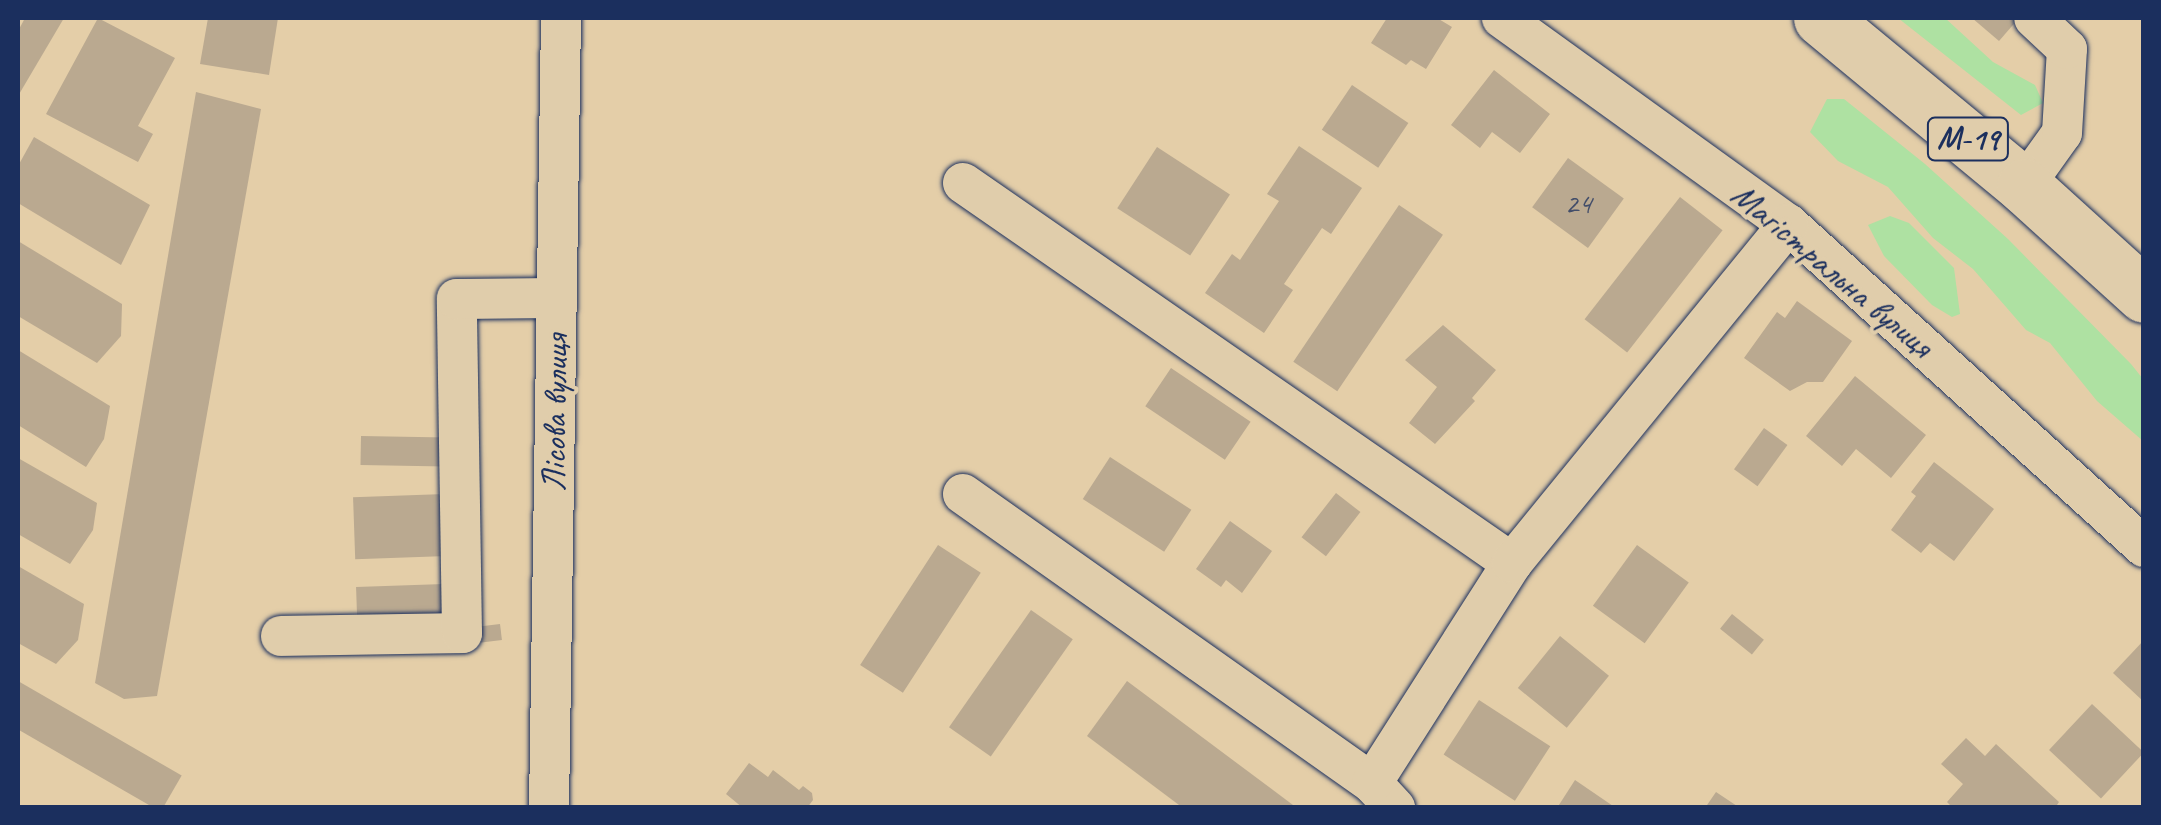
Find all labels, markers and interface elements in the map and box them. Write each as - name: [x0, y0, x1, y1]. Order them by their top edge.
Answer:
- road number: М-19: [1926, 112, 2010, 166]
- street label: Магістральна вулиця: [1722, 173, 1942, 367]
- house number: 24: [1565, 185, 1591, 221]
- street label: Лісова вулиця: [533, 333, 577, 493]

